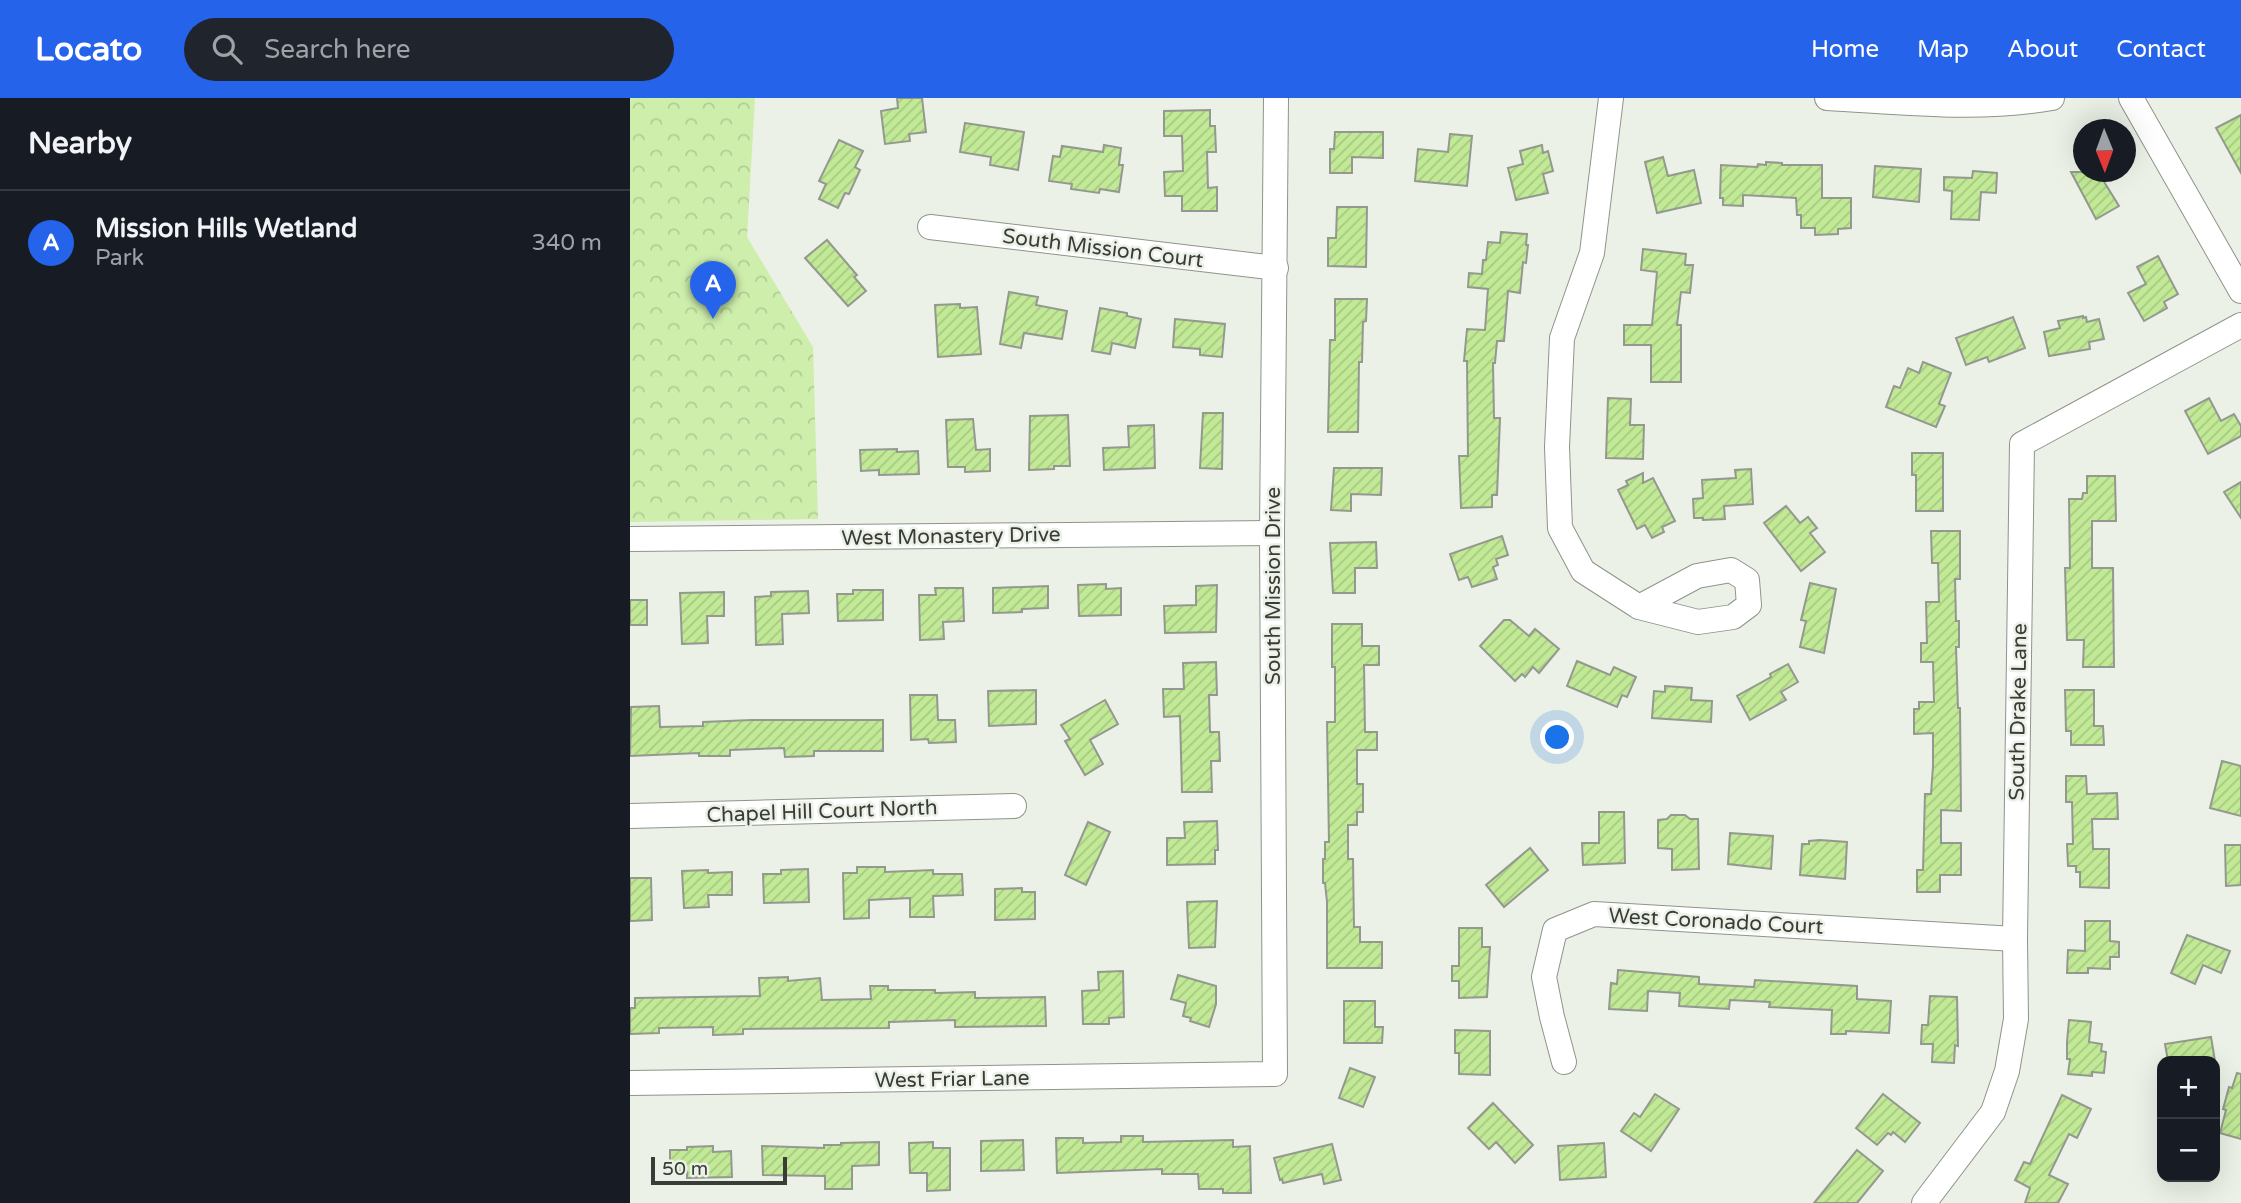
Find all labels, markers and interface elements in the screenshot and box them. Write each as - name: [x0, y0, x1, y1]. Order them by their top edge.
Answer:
- search box: [184, 18, 674, 81]
- text: Locato: [35, 30, 142, 69]
- icon: search: [208, 30, 246, 68]
- text: Search here: [264, 34, 410, 65]
- text: Home: [1811, 35, 1879, 64]
- text: Map: [1917, 35, 1969, 64]
- text: About: [2007, 35, 2078, 64]
- text: Contact: [2116, 35, 2206, 64]
- north arrow: [2073, 119, 2136, 182]
- text: Nearby: [28, 125, 132, 162]
- text: Mission Hills Wetland: [95, 213, 357, 244]
- street label: South Mission Court: [1001, 224, 1205, 273]
- text: A: [42, 229, 60, 257]
- text: 340 m: [532, 229, 602, 257]
- text: Park: [95, 244, 144, 272]
- pin: A: [690, 261, 736, 319]
- street label: South Mission Drive: [1261, 487, 1286, 685]
- street label: West Monastery Drive: [841, 522, 1061, 551]
- street label: South Drake Lane: [2004, 623, 2033, 801]
- your location: [1540, 720, 1574, 754]
- street label: Chapel Hill Court North: [706, 795, 938, 828]
- street label: West Coronado Court: [1608, 903, 1824, 940]
- map controls: [2157, 1056, 2220, 1182]
- button: +: [2157, 1056, 2220, 1119]
- street label: West Friar Lane: [874, 1066, 1030, 1093]
- button: −: [2157, 1119, 2220, 1182]
- scale bar: [651, 1154, 788, 1186]
- text: 50 m: [662, 1158, 708, 1180]

